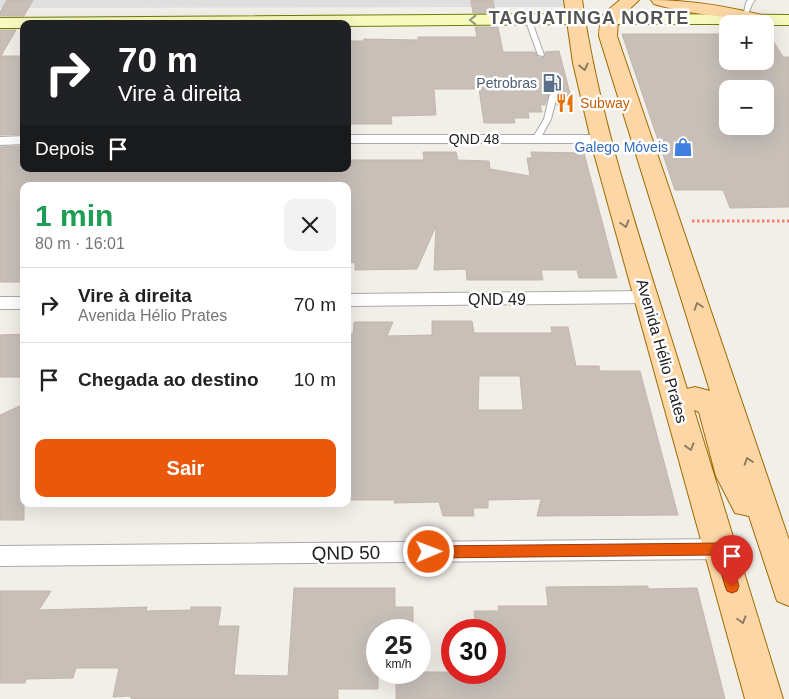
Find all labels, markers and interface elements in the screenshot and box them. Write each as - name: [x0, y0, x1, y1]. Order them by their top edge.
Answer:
- district label: TAGUATINGA NORTE: [489, 8, 689, 28]
- one-way arrow: [469, 15, 477, 25]
- map controls: [719, 15, 774, 135]
- button: +: [719, 15, 774, 70]
- icon: right: [35, 40, 100, 105]
- text: 70 m: [118, 40, 198, 79]
- one-way arrow: [578, 62, 589, 71]
- fuel station icon: Petrobras: [541, 72, 563, 94]
- place label: Petrobras: [476, 75, 537, 91]
- button: −: [719, 80, 774, 135]
- text: Vire à direita: [118, 81, 241, 106]
- restaurant icon: Subway: [554, 92, 576, 114]
- place label: Subway: [580, 95, 630, 111]
- street label: QND 48: [449, 131, 499, 147]
- icon: arrive: [104, 135, 132, 163]
- shop icon: Galego Móveis: [672, 136, 694, 158]
- text: Depois: [35, 138, 94, 159]
- place label: Galego Móveis: [575, 139, 668, 155]
- text: 1 min: [35, 199, 113, 232]
- button: close: [284, 199, 336, 251]
- one-way arrow: [620, 220, 630, 228]
- text: 80 m · 16:01: [35, 235, 125, 252]
- street label: Avenida Hélio Prates: [633, 277, 691, 425]
- text: Vire à direita: [78, 285, 192, 306]
- icon: right: [35, 291, 63, 319]
- street label: QND 49: [468, 291, 526, 308]
- text: 70 m: [294, 294, 336, 315]
- one-way arrow: [693, 302, 703, 311]
- text: Avenida Hélio Prates: [78, 307, 227, 324]
- icon: arrive: [35, 366, 63, 394]
- text: Chegada ao destino: [78, 369, 259, 390]
- text: 10 m: [294, 369, 336, 390]
- button: Sair: [35, 439, 336, 497]
- one-way arrow: [685, 443, 695, 451]
- one-way arrow: [743, 457, 753, 465]
- position arrow: [402, 525, 454, 577]
- pin: [711, 535, 753, 586]
- street label: QND 50: [312, 542, 380, 564]
- icon: arrive: [718, 542, 746, 570]
- one-way arrow: [736, 615, 746, 623]
- speed limit sign: 30: [441, 619, 506, 684]
- text: 25: [385, 631, 412, 659]
- text: km/h: [385, 657, 412, 671]

